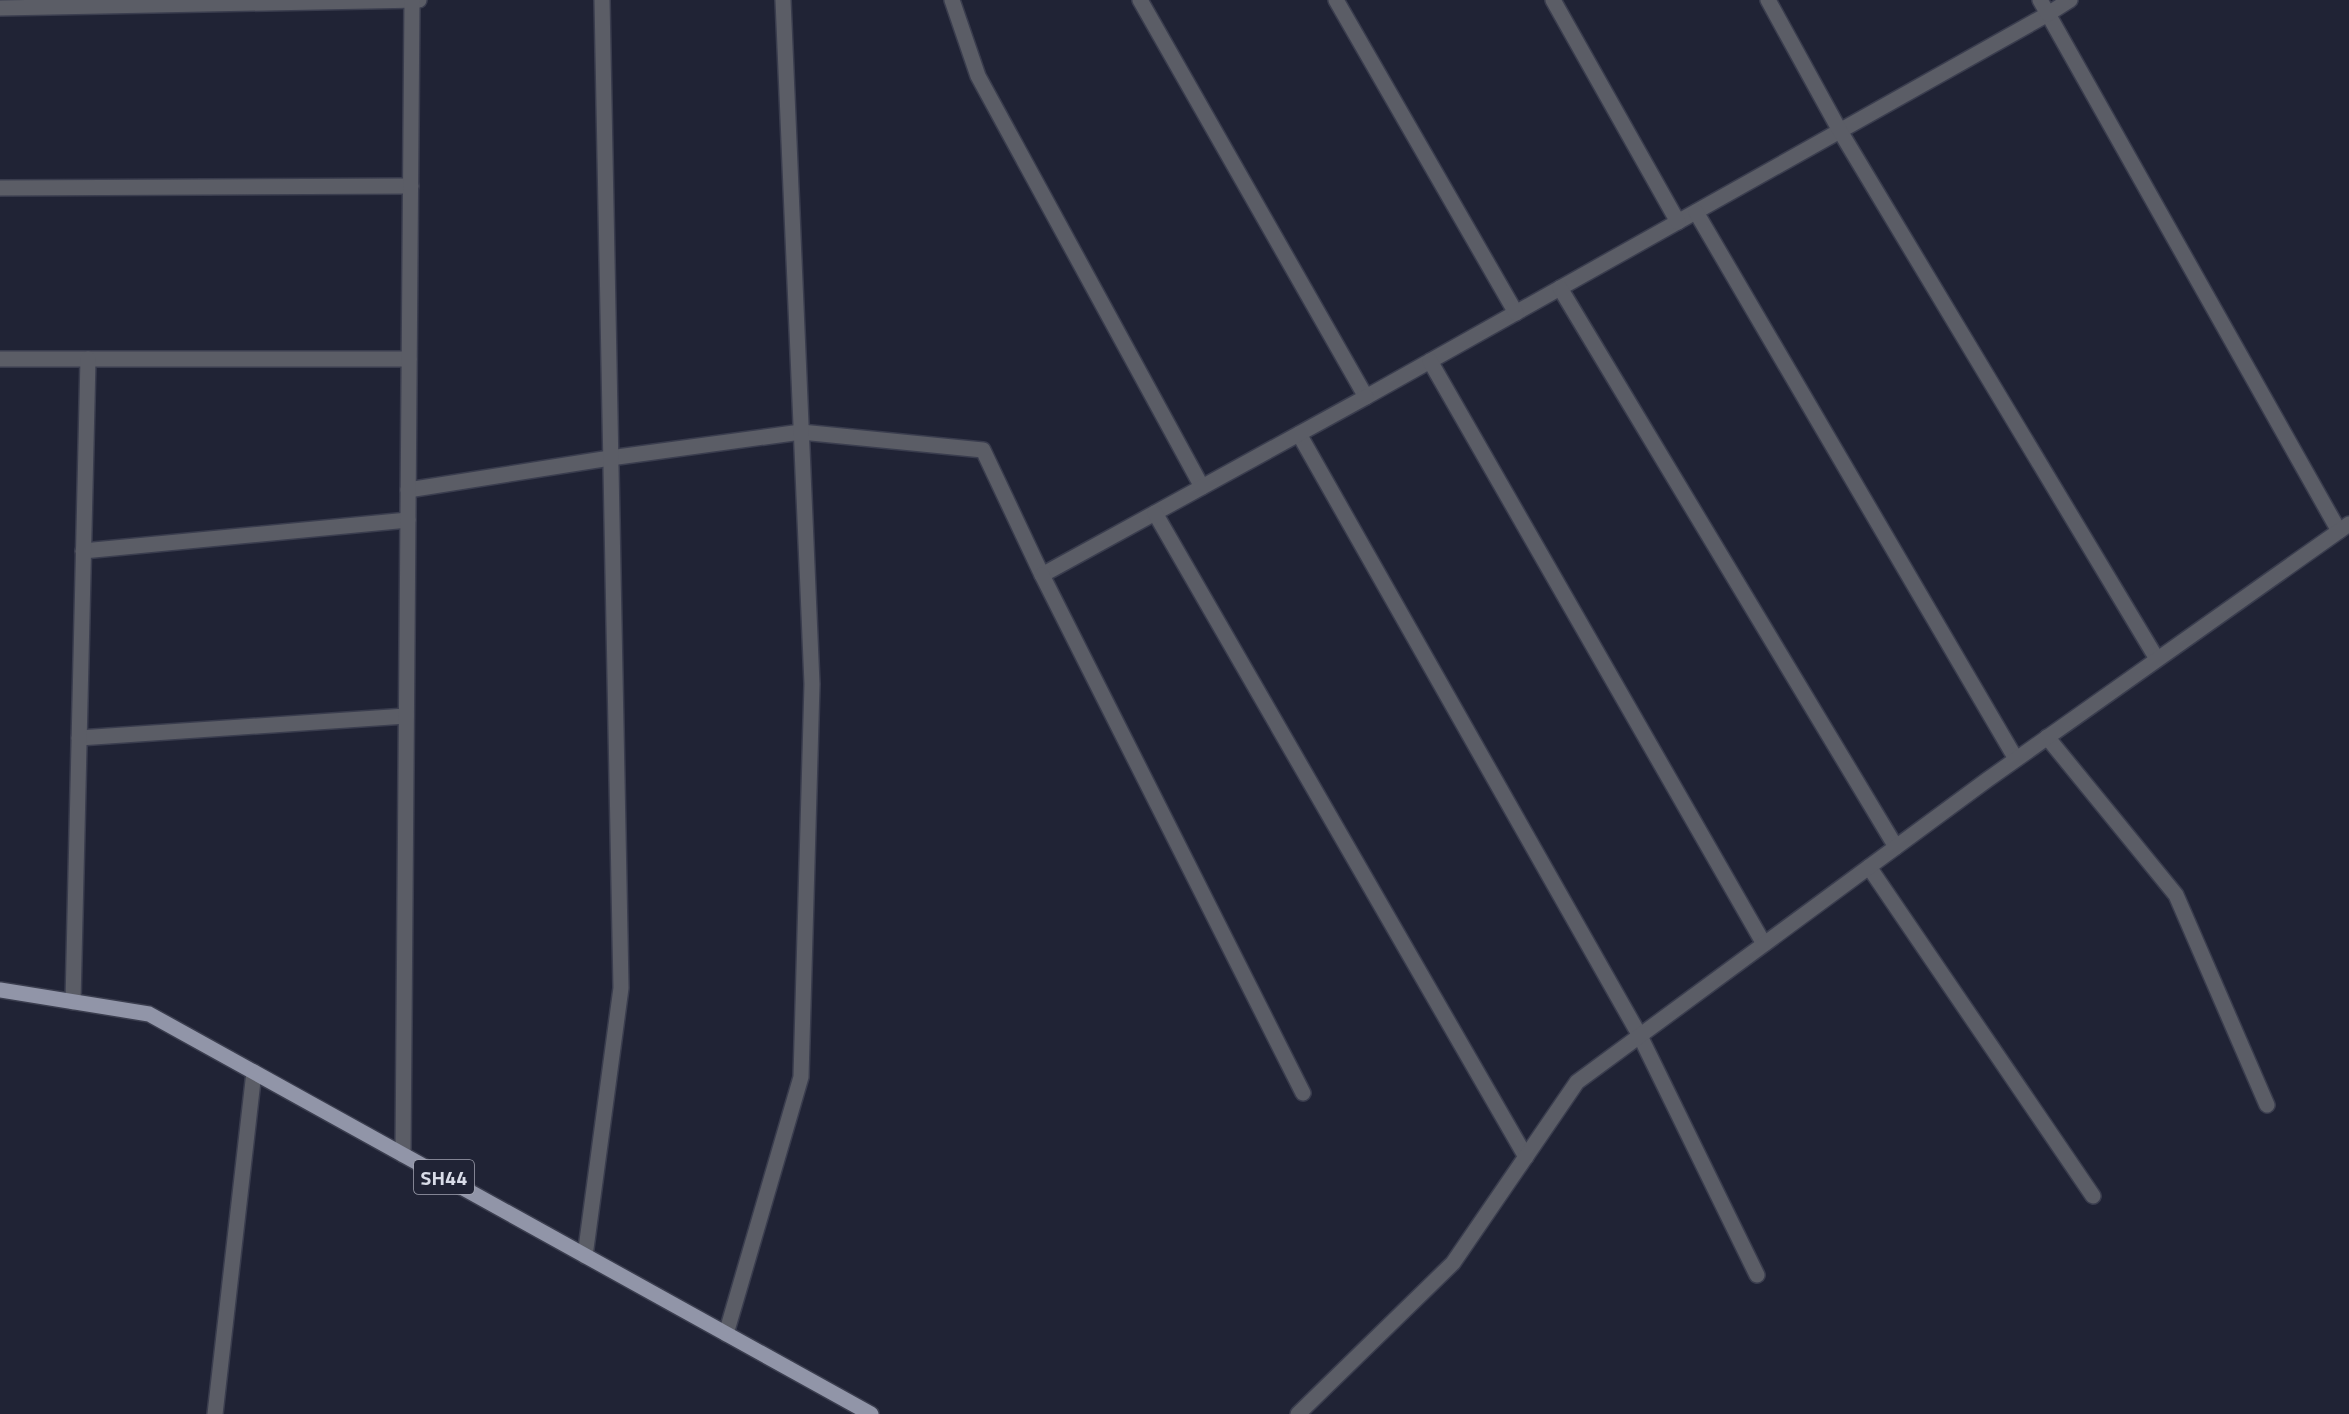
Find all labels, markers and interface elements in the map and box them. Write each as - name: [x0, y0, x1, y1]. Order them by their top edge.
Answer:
- road number: SH44: [414, 1160, 474, 1194]

